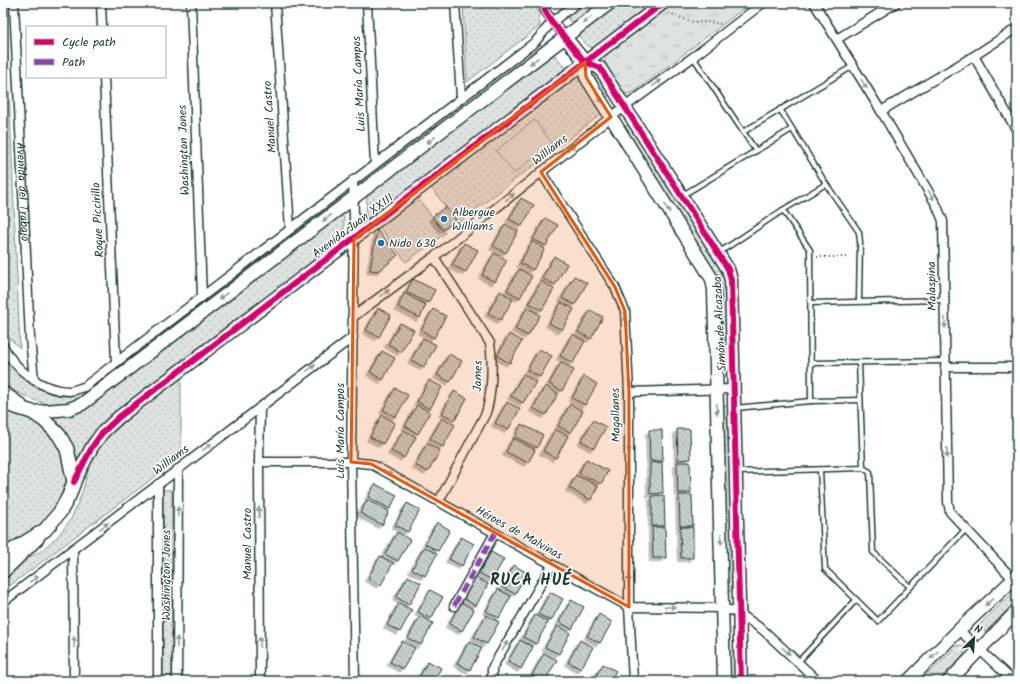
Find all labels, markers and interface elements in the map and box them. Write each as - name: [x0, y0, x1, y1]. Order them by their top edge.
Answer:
- one-way arrow: [582, 16, 593, 24]
- legend: [26, 26, 166, 78]
- text: Cycle path: [62, 33, 116, 52]
- street label: Luis María Campos: [347, 36, 371, 132]
- text: Path: [62, 53, 85, 72]
- one-way arrow: [529, 57, 539, 65]
- one-way arrow: [861, 78, 868, 90]
- street label: Manuel Castro: [258, 80, 282, 154]
- one-way arrow: [652, 80, 662, 88]
- one-way arrow: [595, 92, 602, 104]
- street label: Washington Jones: [173, 104, 195, 196]
- street label: Williams: [528, 130, 572, 170]
- one-way arrow: [425, 135, 436, 144]
- street label: Avenida del Trabajo: [11, 142, 35, 242]
- one-way arrow: [566, 144, 577, 153]
- street label: Roque Piccirillo: [87, 182, 109, 258]
- street label: Avenida Juan XXIII: [308, 189, 398, 263]
- one-way arrow: [928, 189, 935, 201]
- one-way arrow: [504, 192, 515, 201]
- one-way arrow: [558, 200, 566, 210]
- one-way arrow: [664, 202, 671, 214]
- place label: Albergue Williams: [452, 203, 495, 236]
- one-way arrow: [322, 214, 332, 222]
- marker: Albergue Williams: [439, 214, 449, 224]
- place label: Nido 630: [389, 234, 436, 253]
- marker: Nido 630: [376, 238, 386, 248]
- street label: Malaspina: [922, 261, 942, 311]
- street label: Simón de Alcazaba: [708, 275, 732, 372]
- one-way arrow: [379, 289, 390, 297]
- one-way arrow: [218, 292, 229, 301]
- one-way arrow: [621, 311, 628, 324]
- one-way arrow: [942, 317, 948, 330]
- street label: James: [468, 360, 488, 392]
- one-way arrow: [306, 365, 316, 373]
- street label: Luis María Campos: [331, 383, 350, 479]
- street label: Magallanes: [606, 387, 626, 443]
- one-way arrow: [713, 403, 720, 415]
- street label: Williams: [149, 440, 193, 480]
- one-way arrow: [626, 441, 632, 454]
- one-way arrow: [202, 443, 213, 451]
- one-way arrow: [944, 447, 950, 460]
- one-way arrow: [382, 470, 394, 477]
- street label: Héroes de Malvinas: [472, 501, 566, 565]
- one-way arrow: [175, 505, 181, 518]
- one-way arrow: [256, 505, 262, 518]
- street label: Manuel Castro: [238, 508, 257, 580]
- one-way arrow: [98, 521, 109, 530]
- street label: Washington Jones: [157, 530, 176, 620]
- one-way arrow: [717, 533, 724, 545]
- one-way arrow: [508, 540, 519, 547]
- district label: RUCA HUÉ: [490, 568, 572, 593]
- one-way arrow: [626, 571, 632, 584]
- one-way arrow: [29, 574, 40, 583]
- one-way arrow: [984, 598, 994, 607]
- one-way arrow: [664, 604, 677, 610]
- north arrow: [954, 618, 994, 658]
- text: N: [971, 620, 985, 639]
- one-way arrow: [71, 635, 77, 648]
- one-way arrow: [174, 635, 180, 648]
- one-way arrow: [257, 635, 263, 648]
- one-way arrow: [501, 640, 508, 651]
- one-way arrow: [780, 646, 791, 655]
- one-way arrow: [929, 651, 939, 660]

